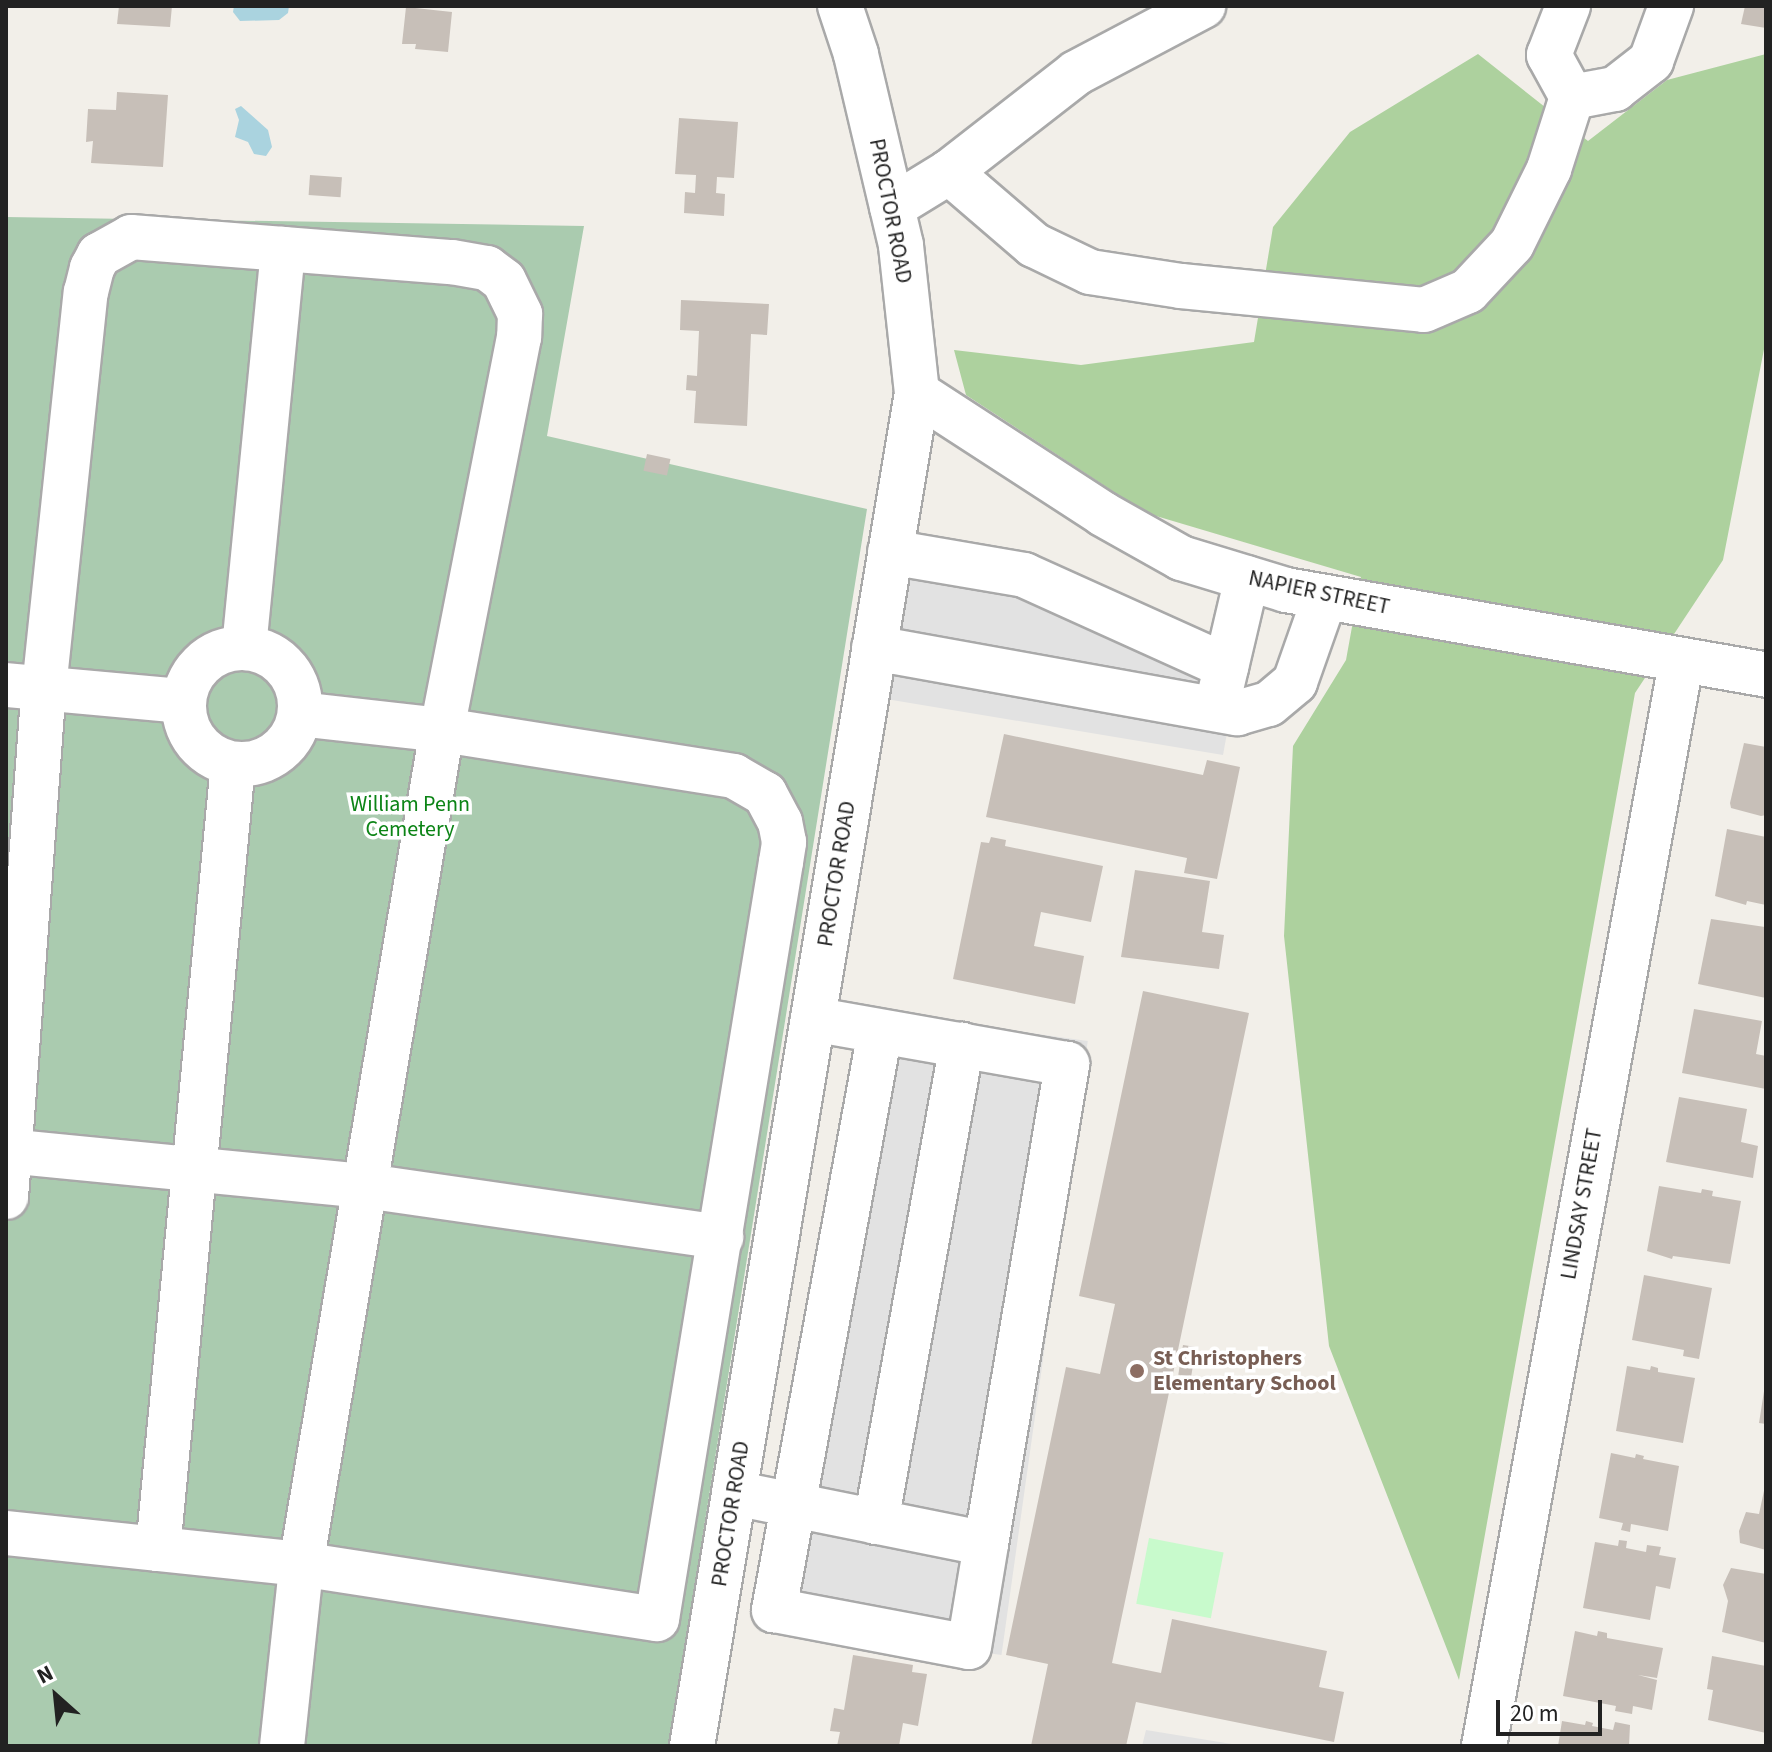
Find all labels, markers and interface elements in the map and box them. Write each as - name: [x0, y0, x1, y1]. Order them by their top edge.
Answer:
- street label: PROCTOR ROAD: [863, 136, 917, 286]
- street label: NAPIER STREET: [1246, 565, 1392, 621]
- park label: William Penn Cemetery: [350, 791, 470, 842]
- street label: PROCTOR ROAD: [812, 799, 862, 949]
- street label: LINDSAY STREET: [1556, 1126, 1608, 1282]
- place label: St Christophers Elementary School: [1153, 1345, 1336, 1396]
- marker: St Christophers Elementary School: [1128, 1362, 1146, 1380]
- street label: PROCTOR ROAD: [706, 1439, 756, 1589]
- north arrow: [16, 1656, 96, 1736]
- text: N: [31, 1657, 59, 1692]
- scale bar: [1500, 1684, 1606, 1734]
- text: 20 m: [1510, 1696, 1559, 1731]

